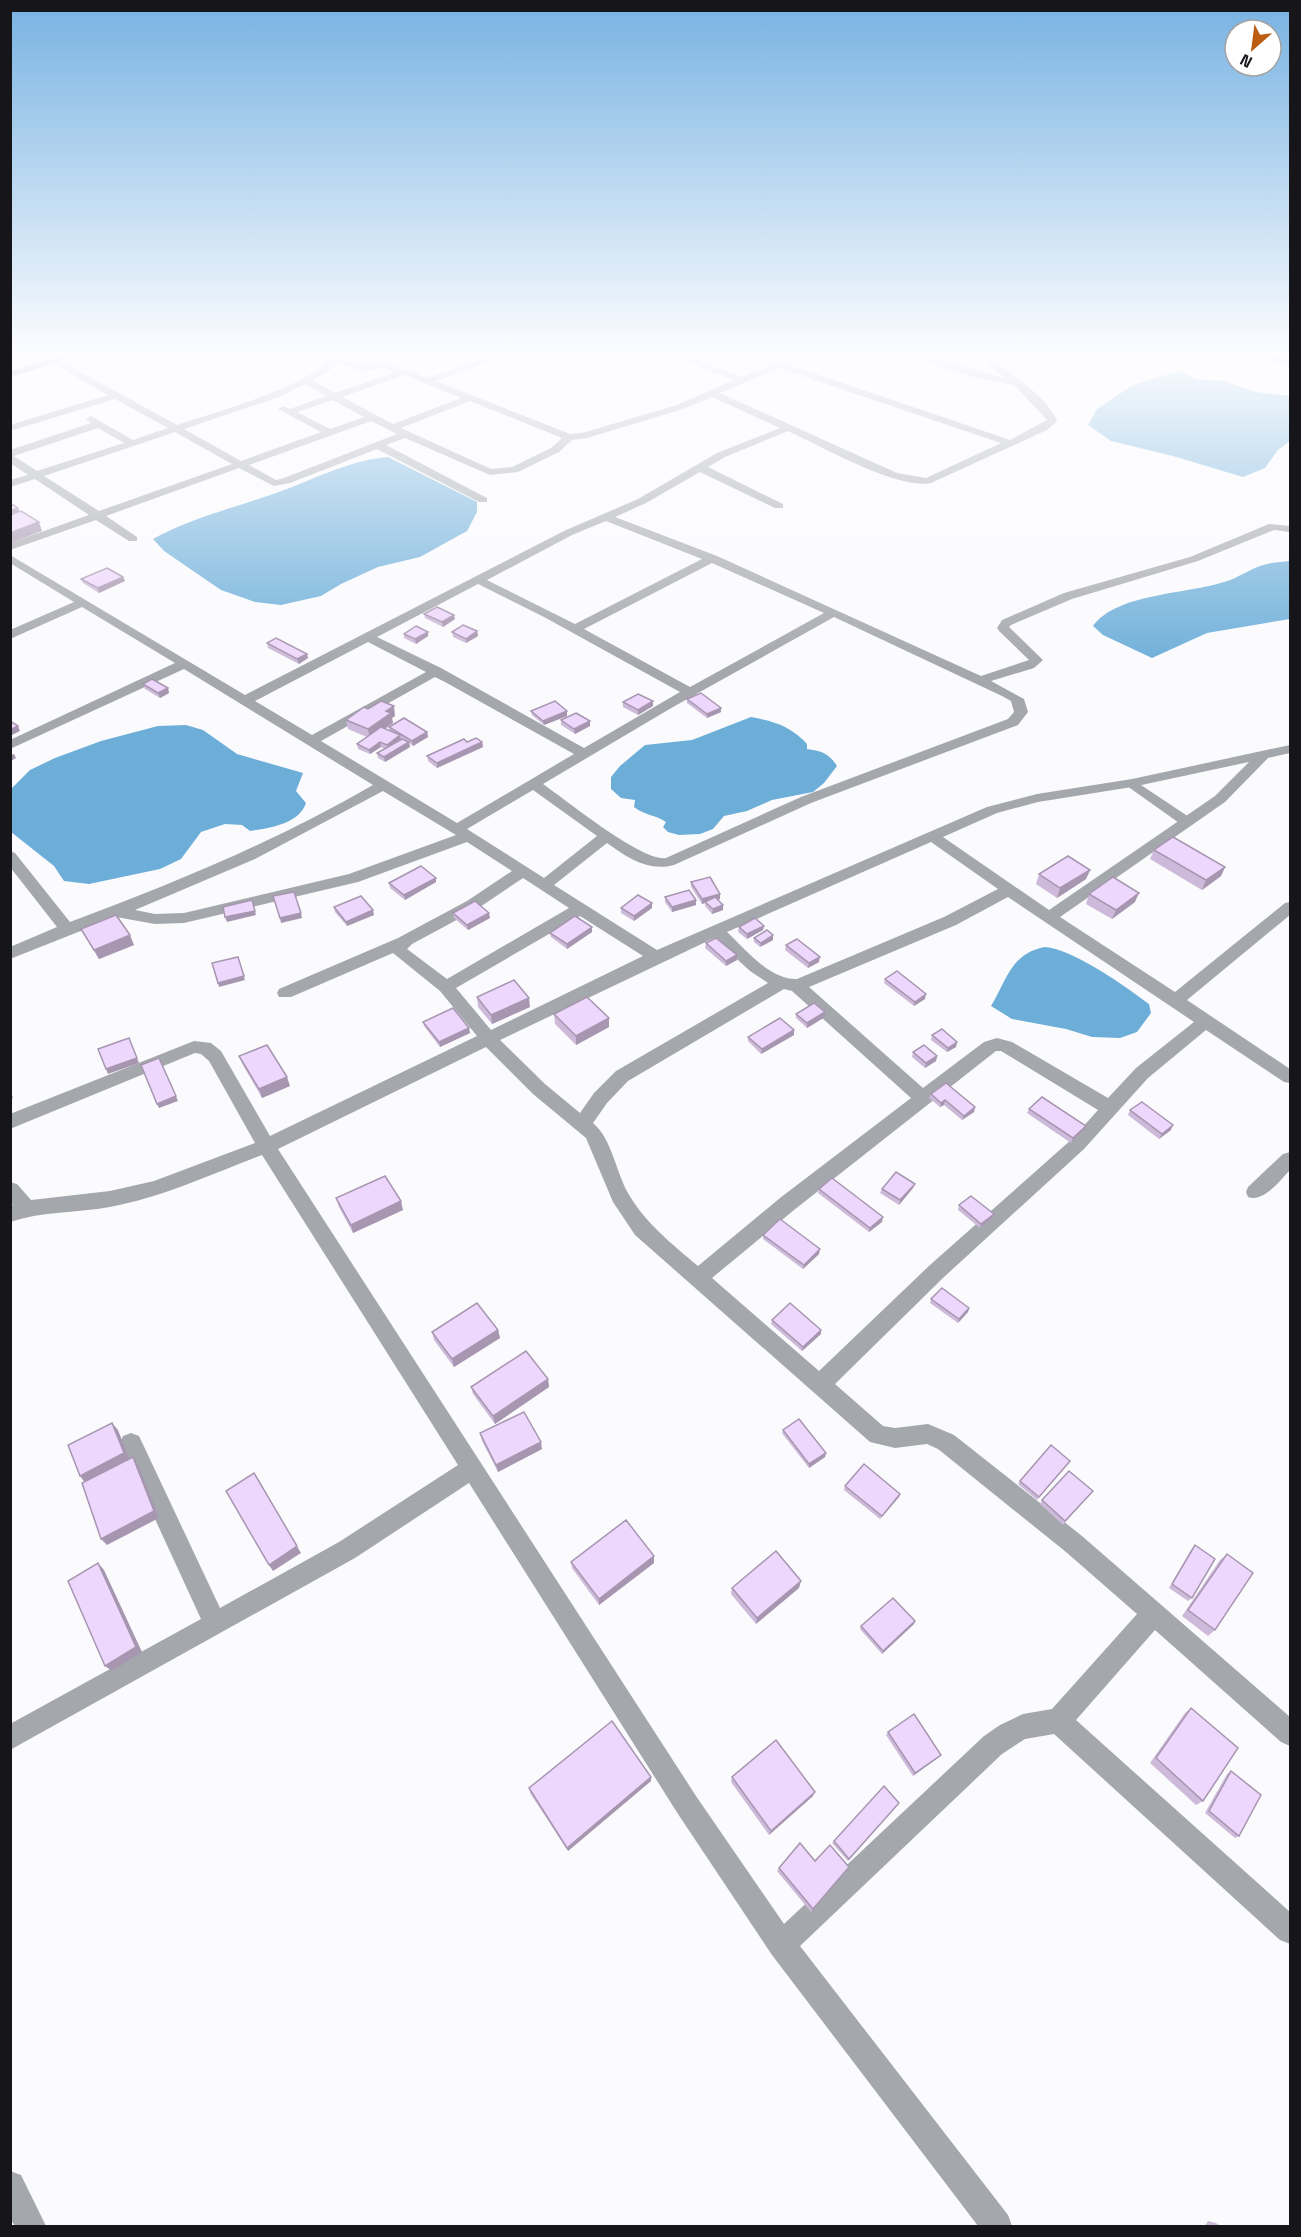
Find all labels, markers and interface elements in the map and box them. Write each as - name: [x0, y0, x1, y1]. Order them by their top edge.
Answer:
- north arrow: [1223, 18, 1283, 78]
- text: N: [1237, 49, 1256, 73]

